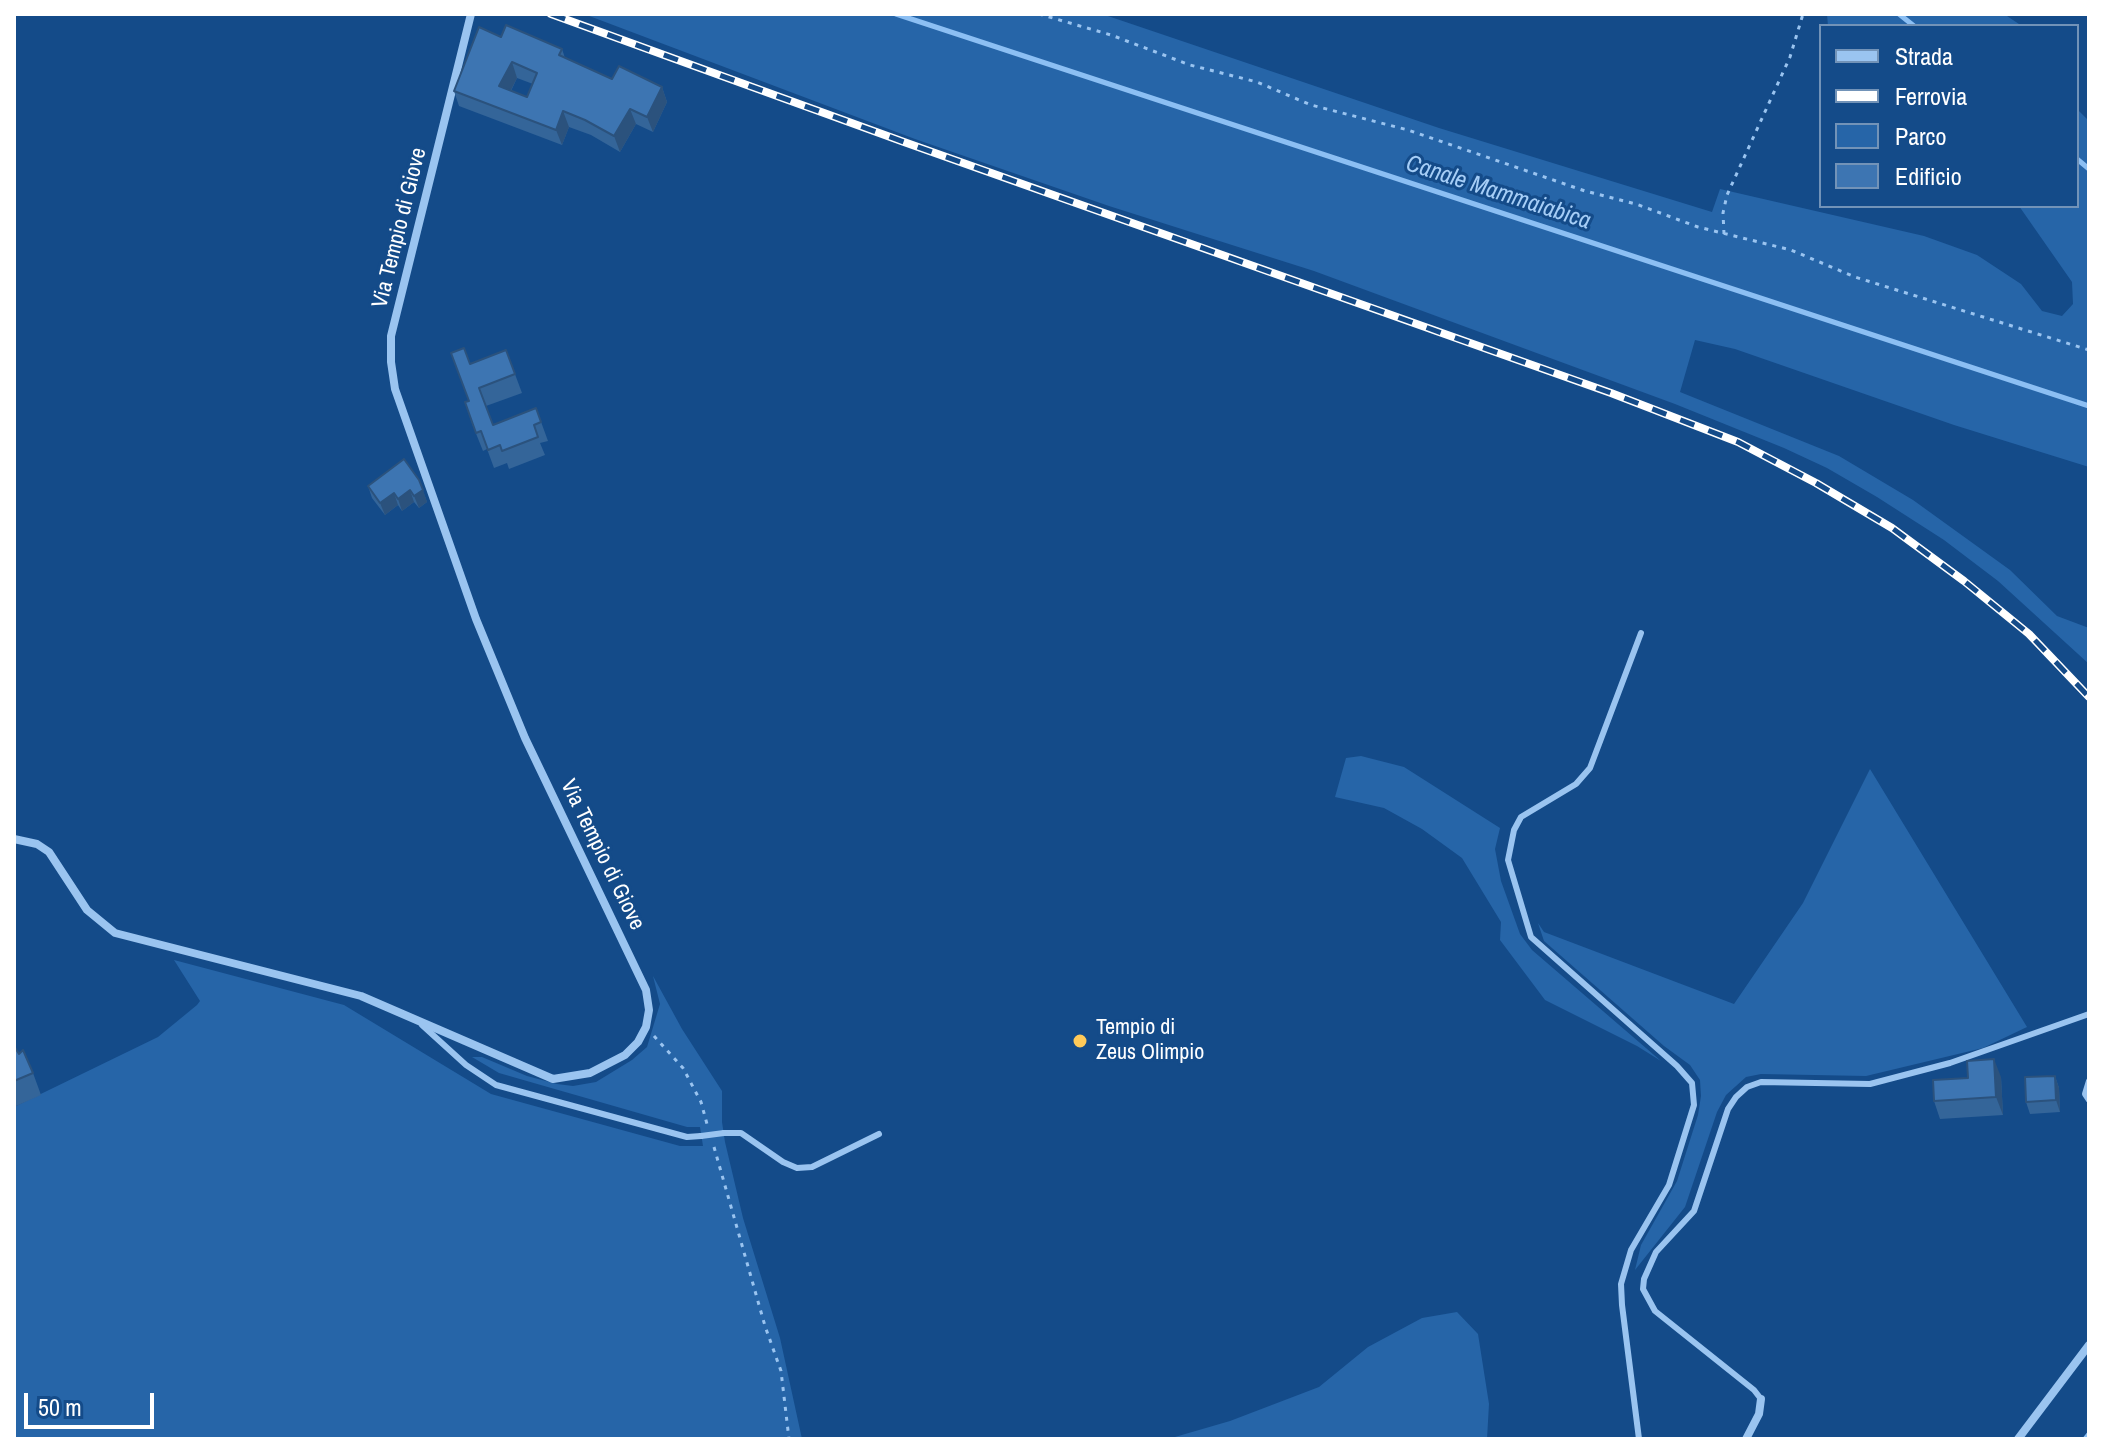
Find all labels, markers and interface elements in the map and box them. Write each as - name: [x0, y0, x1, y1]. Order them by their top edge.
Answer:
- legend: [1819, 24, 2079, 208]
- text: Strada: [1895, 40, 1953, 72]
- text: Ferrovia: [1895, 80, 1967, 112]
- text: Parco: [1895, 120, 1946, 152]
- street label: Via Tempio di Giove: [367, 145, 433, 311]
- water label: Canale Mammaiabica: [1402, 150, 1594, 236]
- text: Edificio: [1895, 160, 1962, 192]
- street label: Via Tempio di Giove: [554, 775, 650, 935]
- place label: Tempio di Zeus Olimpio: [1096, 1015, 1204, 1066]
- marker: Tempio di Zeus Olimpio: [1071, 1032, 1089, 1050]
- scale bar: [28, 1377, 158, 1427]
- text: 50 m: [38, 1391, 82, 1423]

